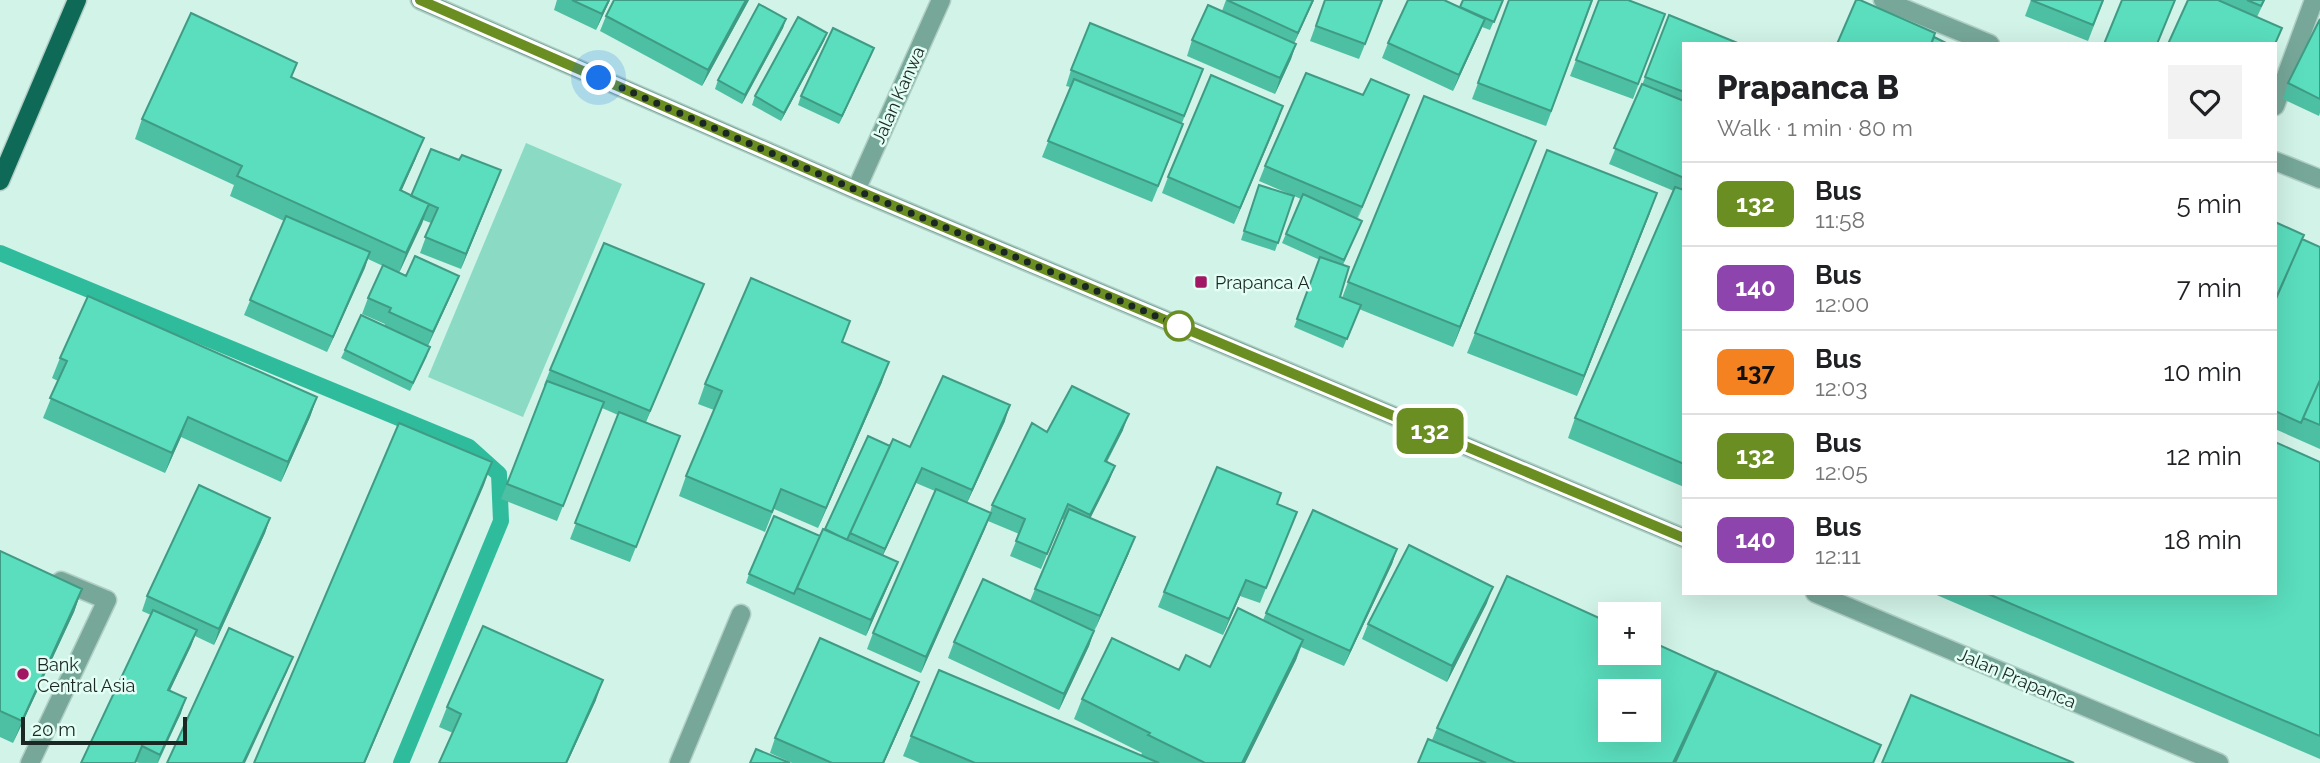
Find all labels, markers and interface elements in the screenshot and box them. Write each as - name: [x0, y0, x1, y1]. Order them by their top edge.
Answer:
- street label: Jalan Kanwa: [867, 43, 929, 147]
- your location: [581, 60, 616, 95]
- button: heart: [2168, 65, 2242, 139]
- text: Prapanca B: [1717, 68, 1899, 107]
- text: Walk · 1 min · 80 m: [1717, 114, 1913, 141]
- text: Bus: [1815, 176, 1862, 206]
- text: 132: [1736, 189, 1775, 218]
- text: 5 min: [2176, 189, 2242, 219]
- text: 11:58: [1815, 206, 1865, 233]
- text: Bus: [1815, 260, 1862, 290]
- place label: Prapanca A: [1215, 272, 1310, 293]
- text: 140: [1735, 273, 1776, 302]
- text: 7 min: [2177, 273, 2242, 303]
- marker: Prapanca A: [1193, 274, 1209, 290]
- text: 12:00: [1815, 290, 1869, 317]
- unlabelled marker: [1164, 311, 1194, 341]
- text: Bus: [1815, 344, 1862, 374]
- text: 137: [1736, 357, 1775, 386]
- text: 10 min: [2164, 357, 2242, 387]
- text: 12:03: [1815, 374, 1868, 401]
- line badge: 132: [1390, 408, 1470, 454]
- text: 132: [1411, 416, 1449, 445]
- text: Bus: [1815, 428, 1862, 458]
- text: 132: [1736, 441, 1775, 470]
- text: 12 min: [2166, 441, 2242, 471]
- text: 12:05: [1815, 458, 1868, 485]
- text: Bus: [1815, 512, 1862, 542]
- text: 140: [1735, 525, 1776, 554]
- text: 18 min: [2164, 525, 2242, 555]
- text: 12:11: [1815, 542, 1861, 569]
- map controls: [1598, 602, 1661, 742]
- button: +: [1598, 602, 1661, 665]
- street label: Jalan Prapanca: [1955, 644, 2079, 712]
- place label: Bank Central Asia: [37, 654, 135, 696]
- marker: Bank Central Asia: [15, 666, 31, 682]
- button: −: [1598, 679, 1661, 742]
- scale bar: [21, 714, 187, 746]
- text: 20 m: [32, 718, 76, 740]

